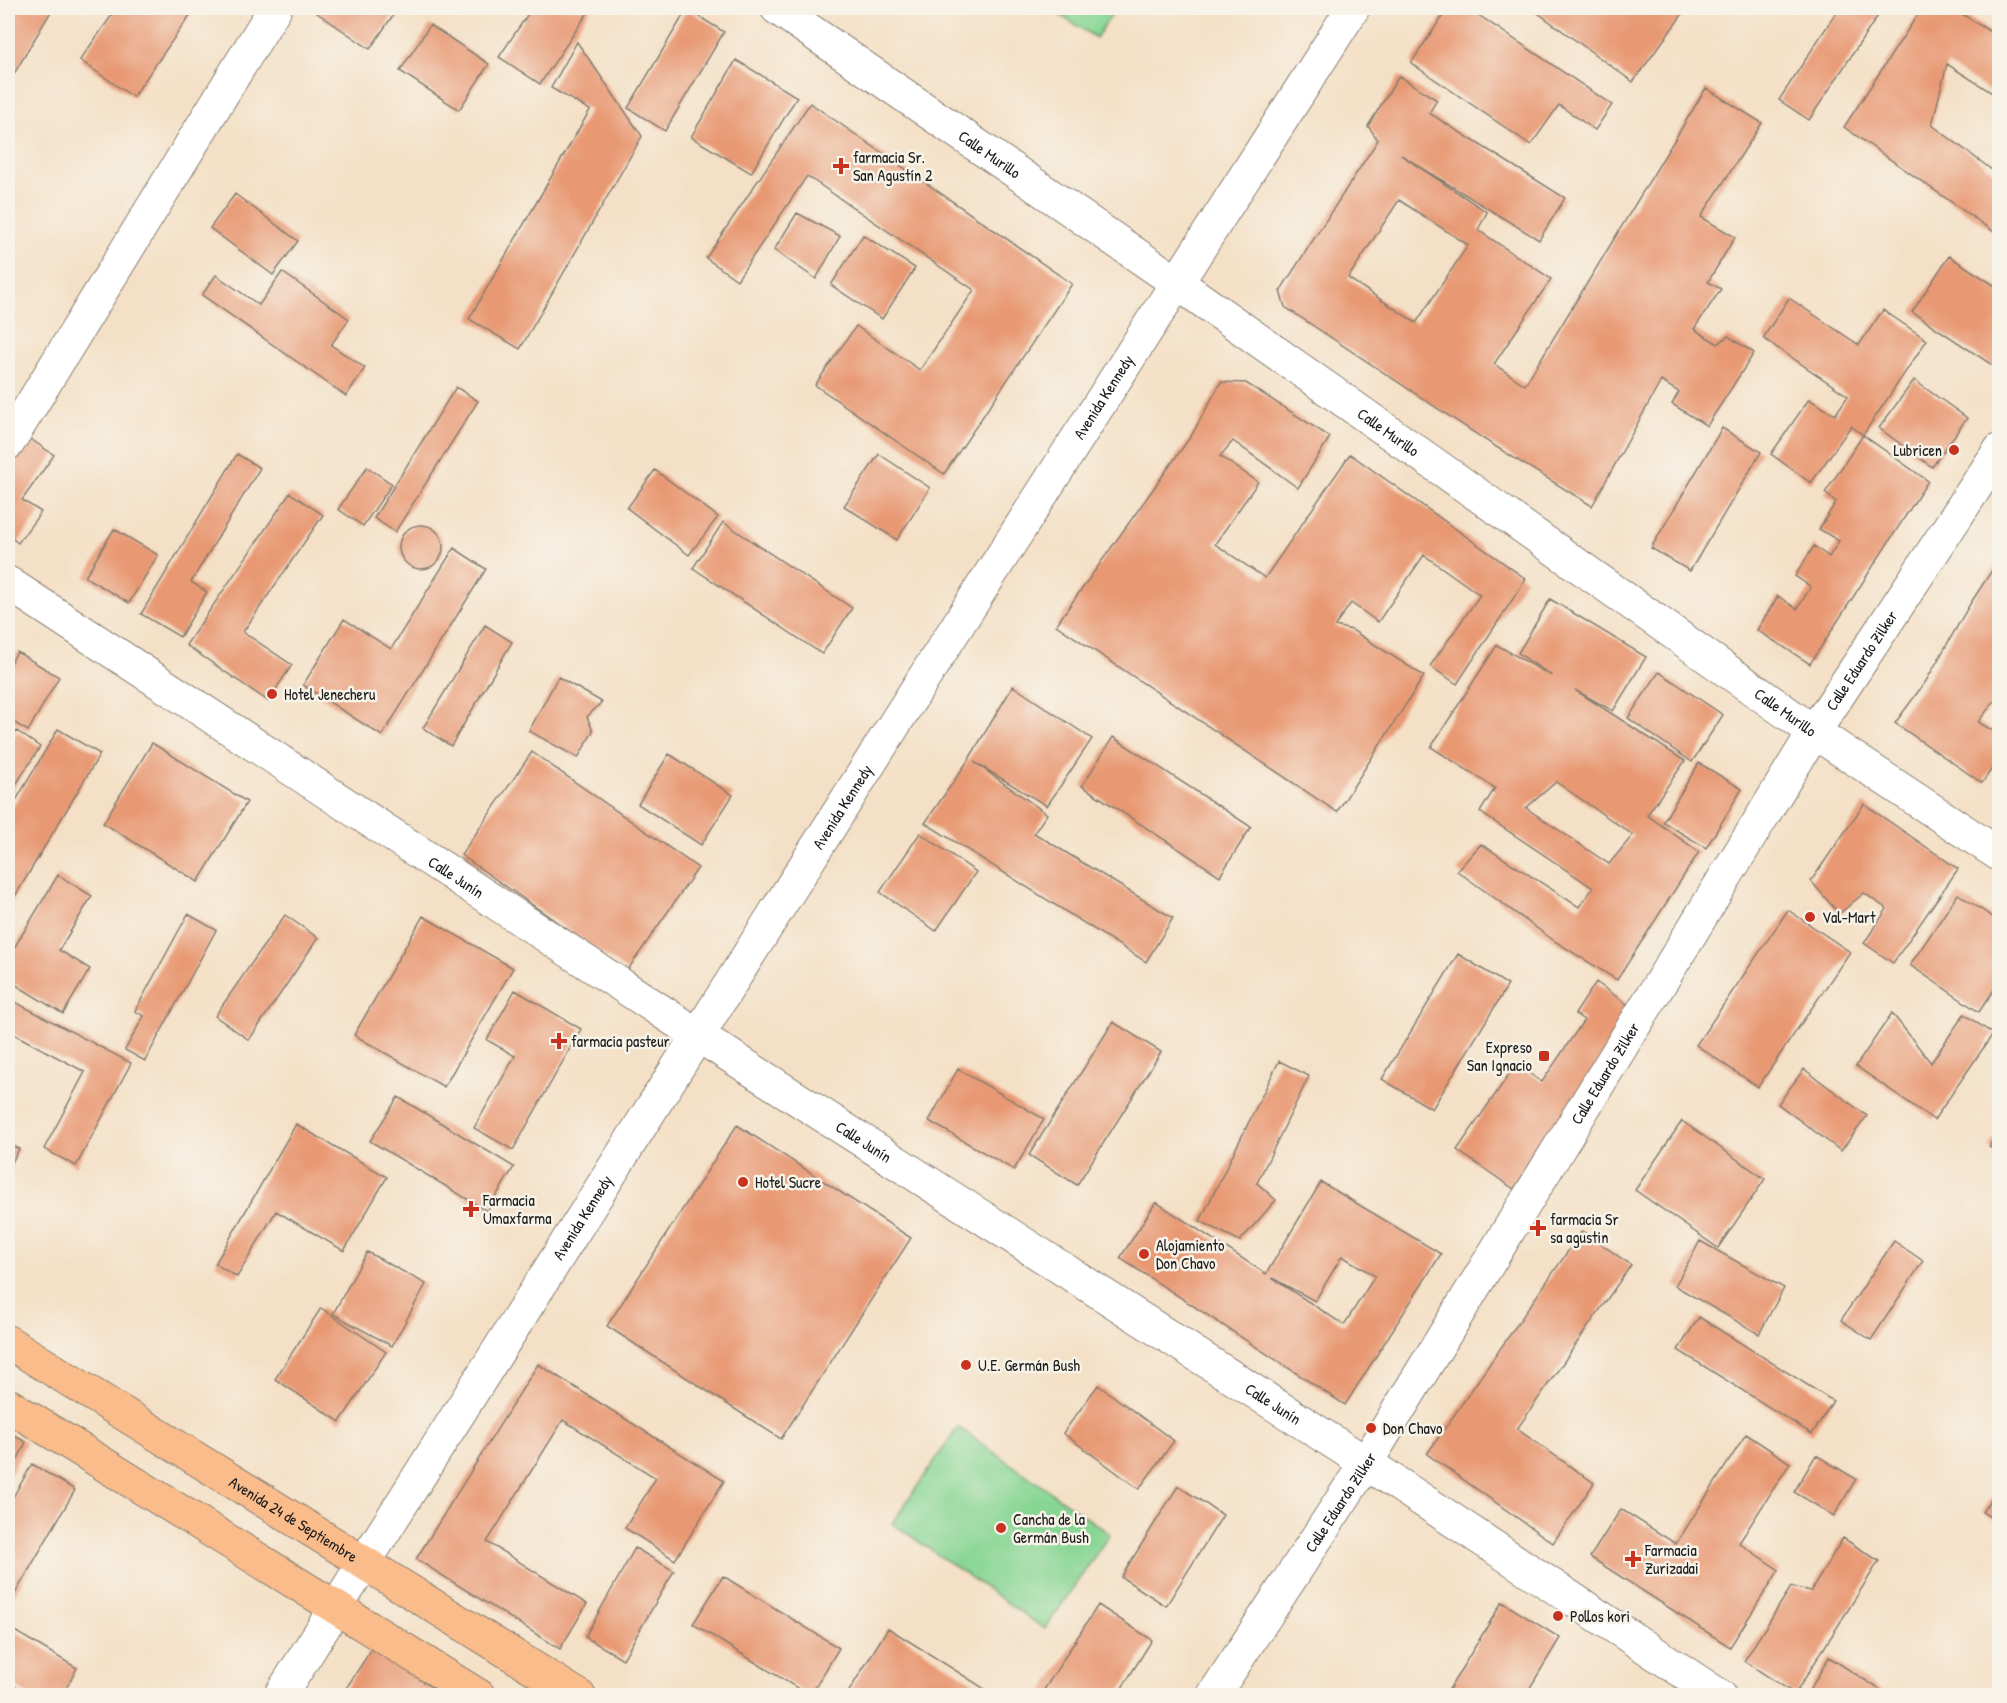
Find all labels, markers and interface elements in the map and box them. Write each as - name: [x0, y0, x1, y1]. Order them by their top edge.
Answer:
- street label: Calle Murillo: [954, 125, 1026, 184]
- place label: farmacia Sr. San Agustín 2: [853, 146, 933, 186]
- marker: farmacia Sr. San Agustín 2: [834, 159, 848, 173]
- street label: Avenida Kennedy: [1068, 350, 1138, 443]
- street label: Calle Murillo: [1353, 402, 1424, 462]
- place label: Lubricen: [1894, 439, 1942, 461]
- marker: Lubricen: [1947, 443, 1961, 457]
- street label: Calle Eduardo Zilker: [1820, 606, 1902, 715]
- street label: Calle Murillo: [1750, 682, 1821, 742]
- place label: Hotel Jenecheru: [284, 683, 376, 705]
- marker: Hotel Jenecheru: [265, 687, 279, 701]
- street label: Avenida Kennedy: [807, 760, 877, 853]
- street label: Calle Junín: [424, 851, 488, 903]
- place label: Val-Mart: [1822, 906, 1876, 928]
- marker: Val-Mart: [1803, 910, 1817, 924]
- street label: Calle Eduardo Zilker: [1565, 1018, 1645, 1128]
- place label: farmacia pasteur: [571, 1030, 670, 1052]
- marker: farmacia pasteur: [552, 1034, 566, 1048]
- place label: Expreso San Ignacio: [1467, 1036, 1533, 1076]
- marker: Expreso San Ignacio: [1537, 1049, 1551, 1063]
- street label: Calle Junín: [832, 1115, 896, 1168]
- street label: Avenida Kennedy: [547, 1171, 617, 1264]
- place label: Hotel Sucre: [755, 1171, 822, 1193]
- marker: Hotel Sucre: [736, 1175, 750, 1189]
- place label: Farmacia Umaxfarma: [482, 1189, 551, 1229]
- marker: Farmacia Umaxfarma: [464, 1202, 478, 1216]
- place label: farmacia Sr sa agustin: [1550, 1208, 1619, 1248]
- marker: farmacia Sr sa agustin: [1531, 1221, 1545, 1235]
- place label: Alojamiento Don Chavo: [1156, 1234, 1225, 1274]
- marker: Alojamiento Don Chavo: [1137, 1247, 1151, 1261]
- place label: U.E. Germán Bush: [978, 1354, 1080, 1376]
- marker: U.E. Germán Bush: [959, 1358, 973, 1372]
- street label: Calle Junín: [1241, 1377, 1305, 1430]
- place label: Don Chavo: [1383, 1417, 1443, 1439]
- marker: Don Chavo: [1364, 1421, 1378, 1435]
- street label: Calle Eduardo Zilker: [1299, 1448, 1381, 1557]
- street label: Avenida 24 de Septiembre: [225, 1471, 362, 1568]
- place label: Cancha de la Germán Bush: [1013, 1508, 1089, 1548]
- marker: Cancha de la Germán Bush: [994, 1521, 1008, 1535]
- place label: Farmacia Zurizadai: [1644, 1539, 1698, 1579]
- marker: Farmacia Zurizadai: [1626, 1552, 1640, 1566]
- place label: Pollos kori: [1570, 1605, 1630, 1627]
- marker: Pollos kori: [1551, 1609, 1565, 1623]

